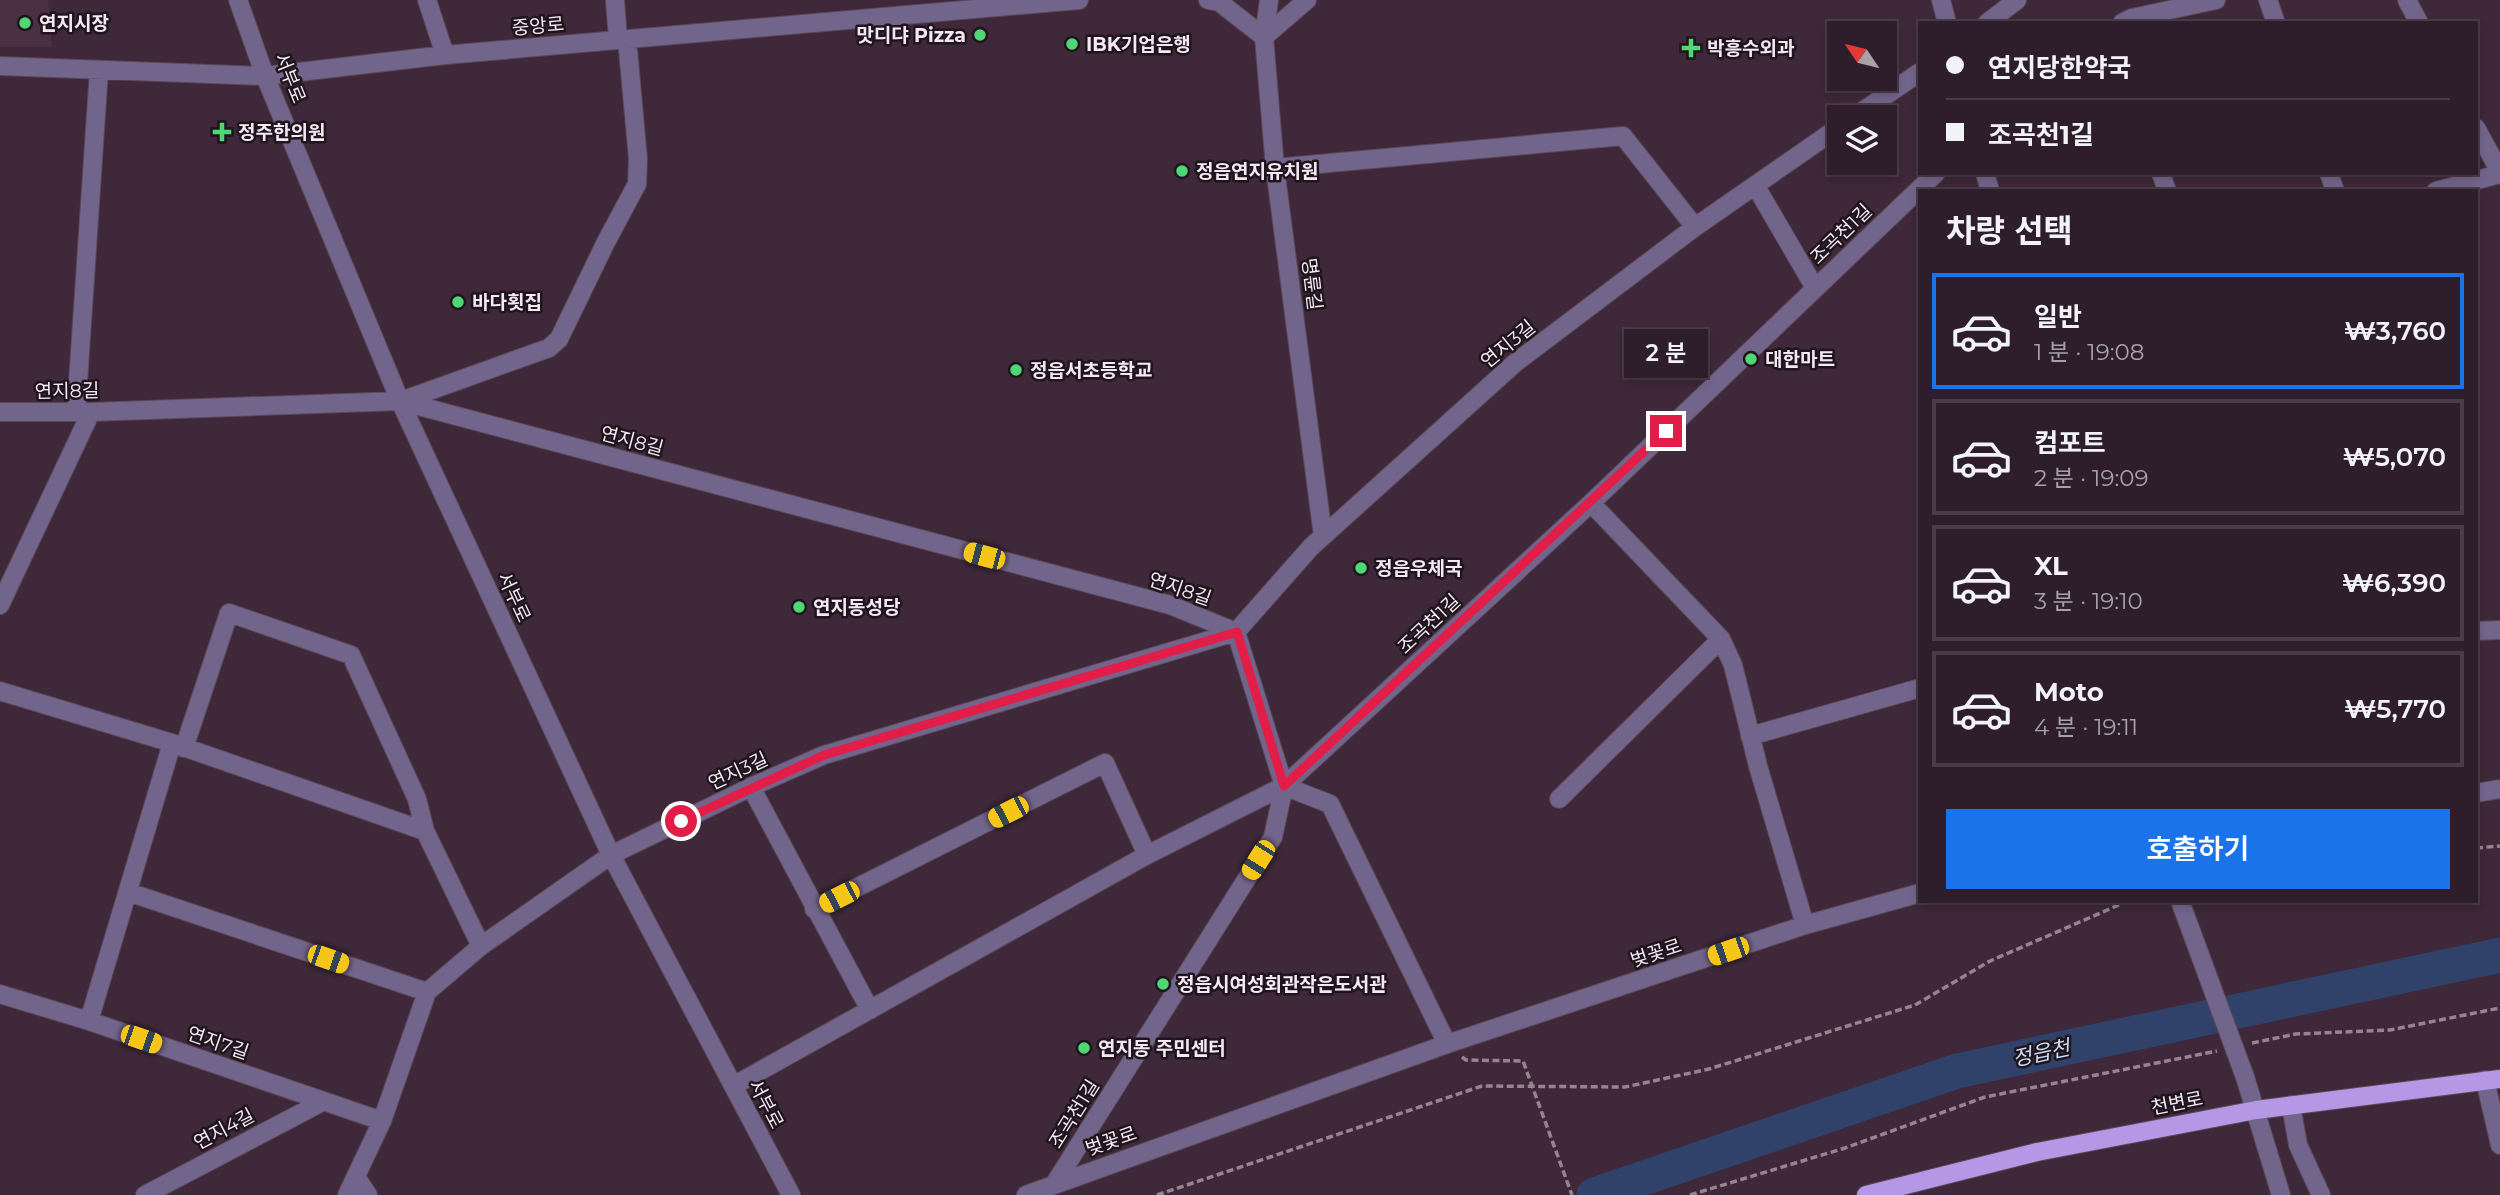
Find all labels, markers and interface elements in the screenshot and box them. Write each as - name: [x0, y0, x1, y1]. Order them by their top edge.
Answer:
- place label: 연지시장: [39, 12, 109, 35]
- street label: 중앙로: [511, 12, 565, 40]
- marker: 연지시장: [17, 15, 33, 31]
- north arrow: [1827, 21, 1897, 91]
- map controls: [1827, 21, 1897, 175]
- place label: 맛디댜 Pizza: [856, 24, 966, 47]
- marker: 맛디댜 Pizza: [972, 27, 988, 43]
- place label: IBK기업은행: [1086, 33, 1191, 56]
- marker: IBK기업은행: [1064, 36, 1080, 52]
- place label: 박흥수외과: [1707, 37, 1795, 60]
- marker: 박흥수외과: [1681, 38, 1701, 58]
- street label: 서부로: [270, 49, 310, 107]
- text: 연지당한약국: [1988, 52, 2132, 84]
- button: layers: [1827, 105, 1897, 175]
- text: 조곡천1길: [1988, 119, 2094, 151]
- place label: 정주한의원: [238, 121, 325, 144]
- marker: 정주한의원: [212, 122, 232, 142]
- place label: 정읍연지유치원: [1196, 160, 1318, 183]
- marker: 정읍연지유치원: [1174, 163, 1190, 179]
- street label: 조곡천1길: [1805, 199, 1877, 269]
- text: 차량 선택: [1946, 211, 2073, 250]
- street label: 명륜길: [1297, 257, 1327, 311]
- place label: 바다횟집: [472, 291, 542, 314]
- marker: 바다횟집: [450, 294, 466, 310]
- icon: car: [1950, 300, 2013, 363]
- text: 일반: [2034, 301, 2082, 333]
- street label: 연지3길: [1476, 315, 1540, 373]
- text: ₩3,760: [2344, 315, 2446, 347]
- callout: 2 분: [1624, 330, 1708, 378]
- text: 1 분 · 19:08: [2034, 338, 2144, 366]
- text: 2 분: [1646, 339, 1686, 367]
- place label: 대한마트: [1765, 348, 1835, 371]
- marker: 대한마트: [1743, 351, 1759, 367]
- place label: 정읍서초등학교: [1030, 359, 1152, 382]
- marker: 정읍서초등학교: [1008, 362, 1024, 378]
- street label: 연지8길: [35, 379, 99, 403]
- route end: [1650, 415, 1682, 447]
- street label: 연지8길: [598, 422, 666, 460]
- icon: car: [1950, 426, 2013, 489]
- text: 컴포트: [2034, 427, 2106, 459]
- text: ₩5,070: [2343, 441, 2446, 473]
- text: 2 분 · 19:09: [2034, 464, 2149, 492]
- car: [961, 540, 1008, 572]
- text: XL: [2034, 550, 2068, 582]
- icon: car: [1950, 552, 2013, 615]
- place label: 정읍우체국: [1375, 557, 1462, 580]
- marker: 정읍우체국: [1353, 560, 1369, 576]
- text: ₩6,390: [2342, 567, 2446, 599]
- street label: 서부로: [492, 568, 536, 626]
- street label: 연지8길: [1146, 568, 1214, 610]
- text: 3 분 · 19:10: [2034, 587, 2143, 615]
- street label: 조곡천1길: [1393, 589, 1465, 659]
- place label: 연지동성당: [813, 596, 901, 619]
- marker: 연지동성당: [791, 599, 807, 615]
- text: Moto: [2034, 676, 2104, 708]
- icon: car: [1950, 678, 2013, 741]
- text: ₩5,770: [2345, 693, 2446, 725]
- text: 4 분 · 19:11: [2034, 713, 2138, 741]
- street label: 연지3길: [705, 747, 771, 795]
- car: [985, 793, 1032, 831]
- route start: [665, 805, 697, 837]
- button: 호출하기: [1946, 809, 2450, 889]
- car: [1238, 837, 1279, 883]
- car: [816, 878, 863, 916]
- street label: 벚꽃로: [1628, 934, 1684, 972]
- car: [1705, 934, 1752, 968]
- car: [305, 942, 352, 976]
- place label: 정읍시여성회관작은도서관: [1177, 973, 1387, 996]
- marker: 정읍시여성회관작은도서관: [1155, 976, 1171, 992]
- car: [118, 1022, 165, 1056]
- street label: 연지7길: [184, 1022, 252, 1064]
- water label: 정읍천: [2010, 1034, 2075, 1071]
- place label: 연지동 주민센터: [1098, 1037, 1226, 1060]
- marker: 연지동 주민센터: [1076, 1040, 1092, 1056]
- street label: 서부로: [744, 1075, 788, 1133]
- street label: 조곡천1길: [1044, 1075, 1104, 1153]
- street label: 천변로: [2149, 1087, 2205, 1119]
- street label: 연지4길: [190, 1104, 258, 1154]
- street label: 벚꽃로: [1082, 1122, 1140, 1160]

